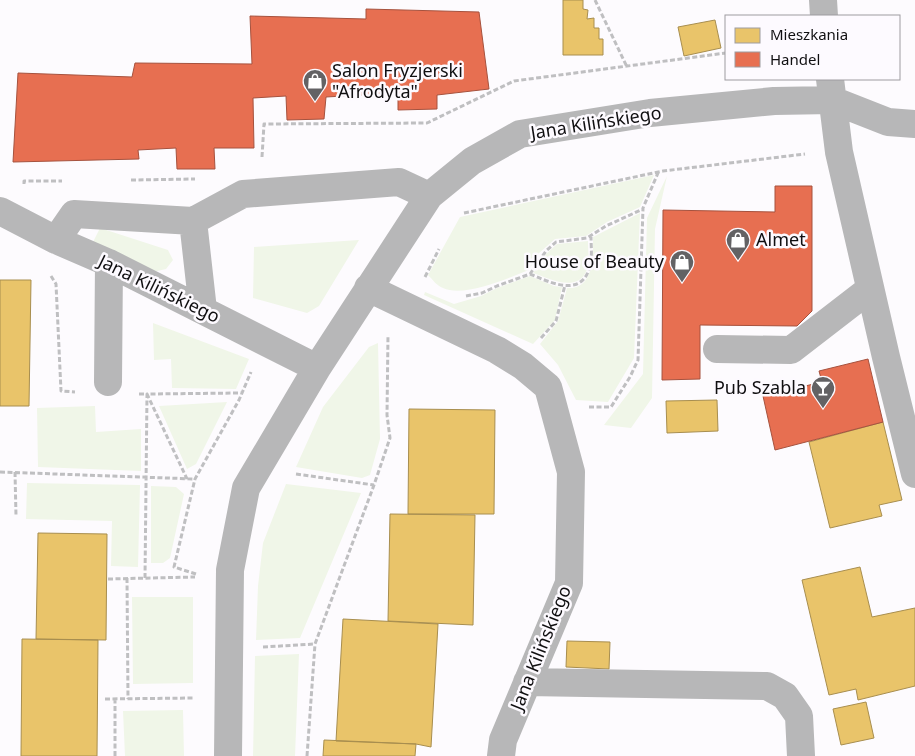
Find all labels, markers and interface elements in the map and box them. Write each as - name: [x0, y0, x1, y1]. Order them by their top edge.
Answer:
- legend: [725, 15, 900, 80]
- text: Mieszkania: [770, 24, 848, 44]
- text: Handel: [770, 49, 820, 69]
- place label: Salon Fryzjerski "Afrodyta": [332, 58, 463, 103]
- shop icon: Salon Fryzjerski "Afrodyta": [302, 68, 328, 102]
- street label: Jana Kilińskiego: [527, 100, 663, 145]
- shop icon: Almet: [725, 227, 751, 261]
- place label: Almet: [756, 227, 806, 251]
- street label: Jana Kilińskiego: [93, 247, 224, 328]
- place label: House of Beauty: [525, 249, 665, 273]
- shop icon: House of Beauty: [669, 249, 695, 283]
- place label: Pub Szabla: [714, 375, 806, 399]
- bar icon: Pub Szabla: [810, 375, 836, 409]
- street label: Jana Kilińskiego: [503, 582, 576, 715]

